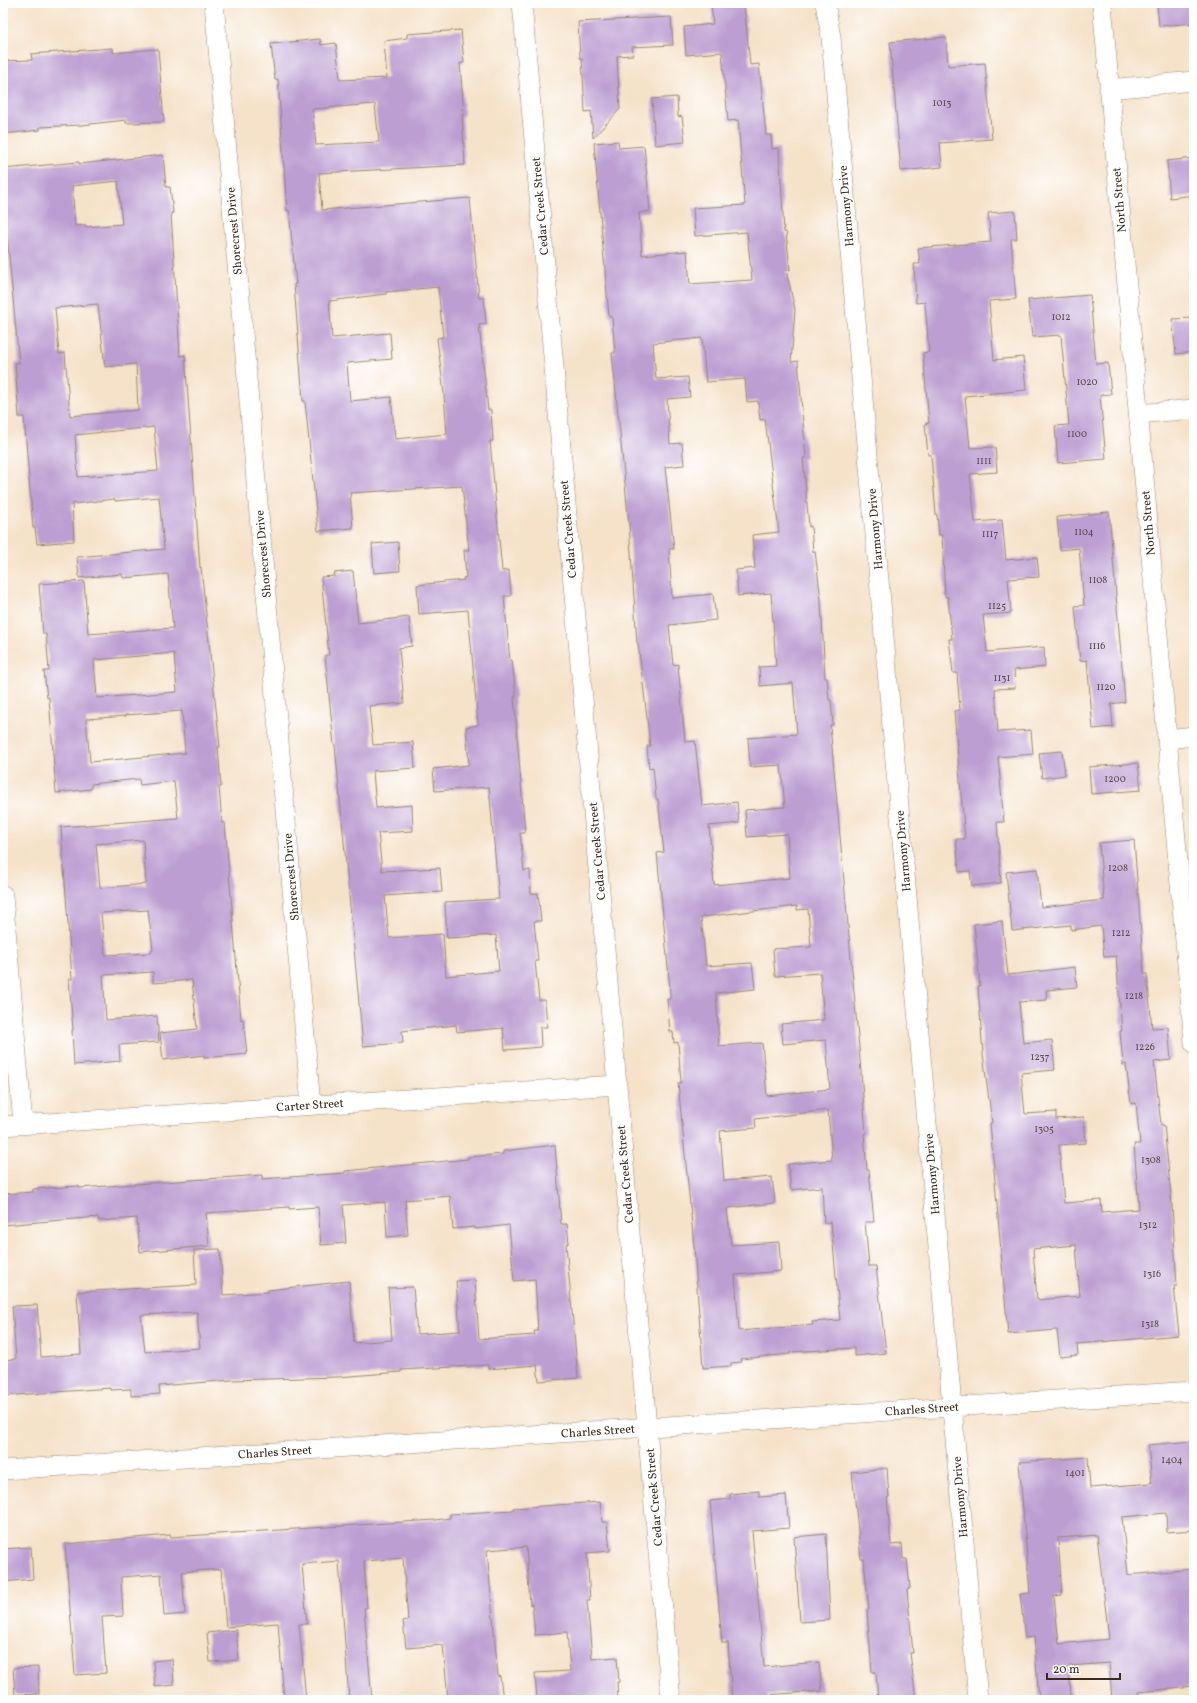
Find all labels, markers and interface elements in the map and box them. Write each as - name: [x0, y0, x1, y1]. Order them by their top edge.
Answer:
- house number: 1013: [933, 96, 951, 110]
- street label: Cedar Creek Street: [529, 156, 553, 256]
- street label: Harmony Drive: [835, 164, 859, 247]
- street label: North Street: [1109, 167, 1131, 233]
- street label: Shorecrest Drive: [223, 186, 247, 275]
- house number: 1012: [1051, 310, 1071, 324]
- house number: 1020: [1076, 375, 1098, 389]
- house number: 1100: [1067, 427, 1087, 441]
- house number: 1111: [976, 454, 992, 468]
- street label: Cedar Creek Street: [557, 479, 581, 579]
- street label: Harmony Drive: [864, 487, 888, 570]
- street label: North Street: [1138, 490, 1160, 556]
- street label: Shorecrest Drive: [252, 509, 276, 598]
- house number: 1104: [1074, 525, 1094, 539]
- house number: 1117: [982, 527, 998, 541]
- house number: 1108: [1089, 573, 1107, 587]
- house number: 1125: [988, 599, 1006, 613]
- house number: 1116: [1089, 639, 1105, 653]
- house number: 1131: [994, 671, 1010, 685]
- house number: 1120: [1096, 680, 1116, 694]
- house number: 1200: [1104, 772, 1126, 786]
- street label: Cedar Creek Street: [586, 801, 610, 901]
- street label: Harmony Drive: [892, 809, 916, 892]
- street label: Shorecrest Drive: [280, 832, 304, 921]
- house number: 1208: [1108, 861, 1128, 875]
- house number: 1212: [1112, 926, 1130, 940]
- house number: 1218: [1125, 989, 1143, 1003]
- house number: 1226: [1135, 1040, 1155, 1054]
- house number: 1237: [1031, 1050, 1050, 1064]
- street label: Carter Street: [276, 1096, 344, 1116]
- house number: 1305: [1034, 1122, 1054, 1136]
- street label: Cedar Creek Street: [614, 1124, 638, 1224]
- street label: Harmony Drive: [921, 1132, 945, 1215]
- house number: 1308: [1141, 1153, 1161, 1167]
- house number: 1312: [1139, 1218, 1157, 1232]
- house number: 1316: [1143, 1267, 1161, 1281]
- house number: 1318: [1141, 1317, 1159, 1331]
- street label: Charles Street: [884, 1399, 960, 1421]
- street label: Charles Street: [560, 1421, 636, 1443]
- street label: Charles Street: [237, 1442, 313, 1464]
- street label: Cedar Creek Street: [643, 1447, 667, 1547]
- house number: 1404: [1161, 1453, 1183, 1467]
- street label: Harmony Drive: [949, 1455, 973, 1538]
- house number: 1401: [1065, 1466, 1085, 1480]
- scale bar: [1047, 1655, 1120, 1681]
- text: 20 m: [1053, 1662, 1080, 1678]

